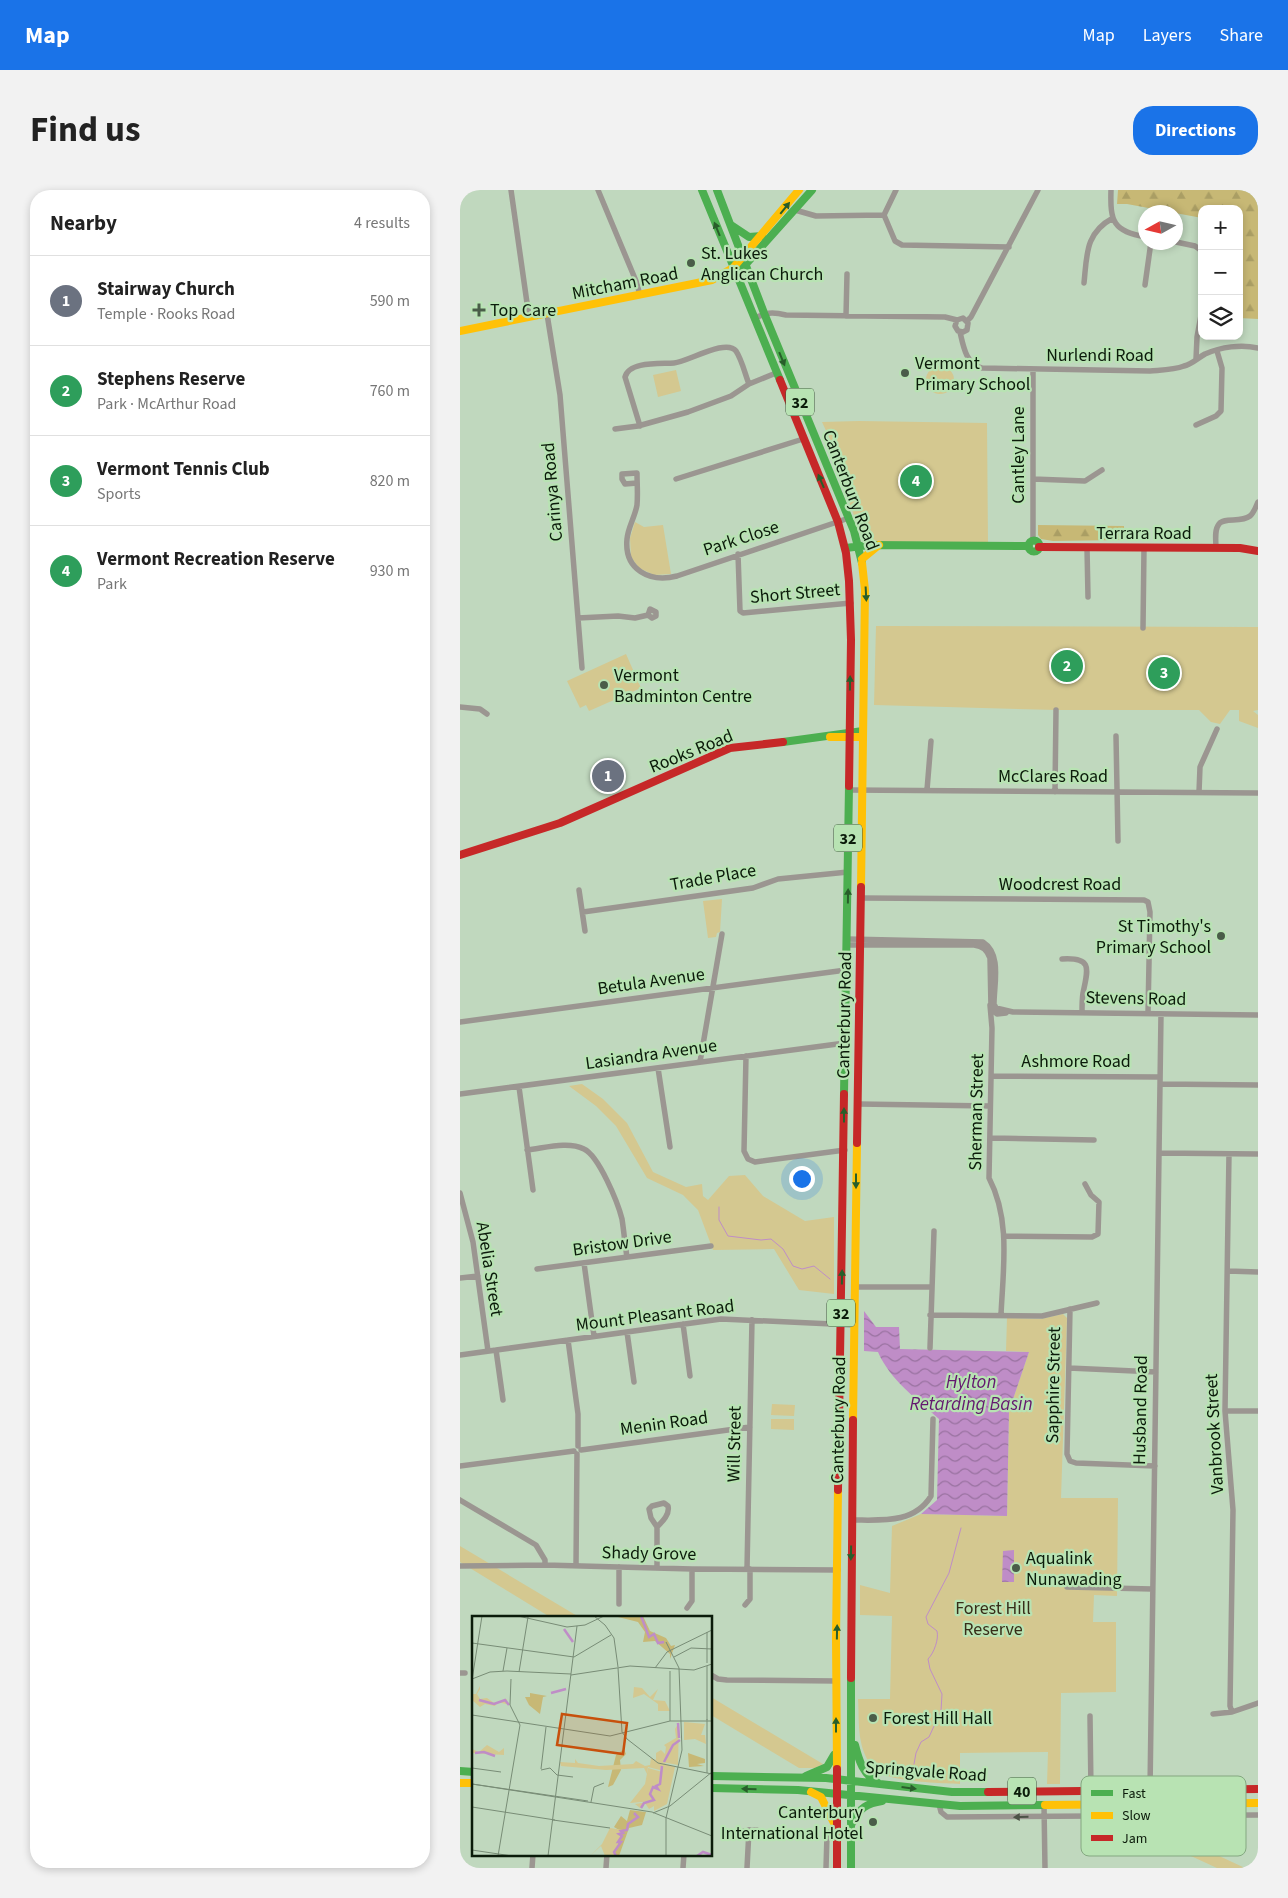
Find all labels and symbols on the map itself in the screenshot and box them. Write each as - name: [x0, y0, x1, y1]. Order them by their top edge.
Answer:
- one-way arrow: [780, 201, 791, 214]
- north arrow: [1138, 205, 1183, 250]
- one-way arrow: [713, 221, 721, 236]
- place label: St. Lukes Anglican Church: [701, 241, 823, 287]
- marker: St. Lukes Anglican Church: [685, 257, 697, 269]
- street label: Mitcham Road: [570, 261, 680, 306]
- place label: Top Care: [490, 298, 556, 323]
- marker: Top Care: [472, 303, 486, 317]
- street label: Nurlendi Road: [1046, 343, 1154, 368]
- one-way arrow: [779, 351, 786, 366]
- place label: Vermont Primary School: [915, 351, 1030, 397]
- marker: Vermont Primary School: [899, 367, 911, 379]
- road number: 32: [786, 388, 814, 416]
- street label: Cantley Lane: [1006, 406, 1031, 504]
- street label: Canterbury Road: [816, 426, 885, 554]
- street label: Carinya Road: [536, 441, 569, 542]
- pin: 4: [900, 462, 932, 500]
- one-way arrow: [816, 474, 824, 488]
- street label: Park Close: [700, 514, 782, 562]
- street label: Terrara Road: [1096, 521, 1192, 546]
- street label: Short Street: [749, 577, 841, 610]
- one-way arrow: [862, 586, 870, 602]
- pin: 2: [1051, 647, 1083, 685]
- pin: 3: [1148, 654, 1180, 692]
- place label: Vermont Badminton Centre: [614, 663, 752, 709]
- one-way arrow: [847, 674, 855, 690]
- marker: Vermont Badminton Centre: [598, 679, 610, 691]
- street label: Rooks Road: [646, 723, 737, 780]
- pin: 1: [592, 757, 624, 795]
- street label: McClares Road: [998, 764, 1108, 789]
- road number: 32: [834, 824, 862, 851]
- street label: Trade Place: [668, 858, 758, 897]
- street label: Woodcrest Road: [999, 872, 1121, 897]
- one-way arrow: [844, 888, 852, 904]
- place label: St Timothy's Primary School: [1096, 914, 1211, 960]
- marker: St Timothy's Primary School: [1215, 930, 1227, 942]
- street label: Canterbury Road: [831, 951, 858, 1079]
- street label: Betula Avenue: [596, 962, 706, 1001]
- street label: Stevens Road: [1085, 985, 1187, 1012]
- street label: Lasiandra Avenue: [584, 1033, 719, 1076]
- street label: Ashmore Road: [1021, 1049, 1131, 1074]
- street label: Sherman Street: [963, 1053, 990, 1171]
- one-way arrow: [840, 1107, 848, 1123]
- your location: [789, 1166, 815, 1192]
- one-way arrow: [852, 1173, 860, 1189]
- street label: Abelia Street: [470, 1220, 509, 1318]
- street label: Bristow Drive: [571, 1224, 673, 1263]
- one-way arrow: [838, 1269, 846, 1285]
- street label: Mount Pleasant Road: [574, 1293, 736, 1338]
- road number: 32: [827, 1300, 855, 1326]
- street label: Sapphire Street: [1040, 1327, 1067, 1444]
- street label: Husband Road: [1127, 1355, 1154, 1465]
- street label: Canterbury Road: [825, 1356, 852, 1484]
- water label: Hylton Retarding Basin: [909, 1369, 1033, 1418]
- street label: Vanbrook Street: [1199, 1373, 1230, 1495]
- street label: Menin Road: [619, 1405, 710, 1442]
- street label: Will Street: [721, 1406, 748, 1482]
- street label: Shady Grove: [601, 1540, 697, 1567]
- one-way arrow: [847, 1545, 855, 1561]
- place label: Aqualink Nunawading: [1026, 1546, 1122, 1592]
- marker: Aqualink Nunawading: [1010, 1562, 1022, 1574]
- park label: Forest Hill Reserve: [955, 1596, 1031, 1642]
- inset map: [472, 1616, 712, 1856]
- one-way arrow: [833, 1624, 841, 1640]
- place label: Forest Hill Hall: [883, 1706, 992, 1731]
- marker: Forest Hill Hall: [867, 1712, 879, 1724]
- one-way arrow: [832, 1717, 840, 1733]
- street label: Springvale Road: [864, 1755, 988, 1788]
- legend: [1081, 1776, 1246, 1856]
- road number: 40: [1008, 1778, 1036, 1804]
- one-way arrow: [901, 1784, 917, 1792]
- text: Fast: [1122, 1784, 1146, 1804]
- one-way arrow: [741, 1785, 757, 1793]
- place label: Canterbury International Hotel: [721, 1800, 864, 1846]
- text: Slow: [1122, 1806, 1151, 1826]
- one-way arrow: [1012, 1813, 1028, 1821]
- marker: Canterbury International Hotel: [867, 1816, 879, 1828]
- text: Jam: [1122, 1829, 1147, 1849]

